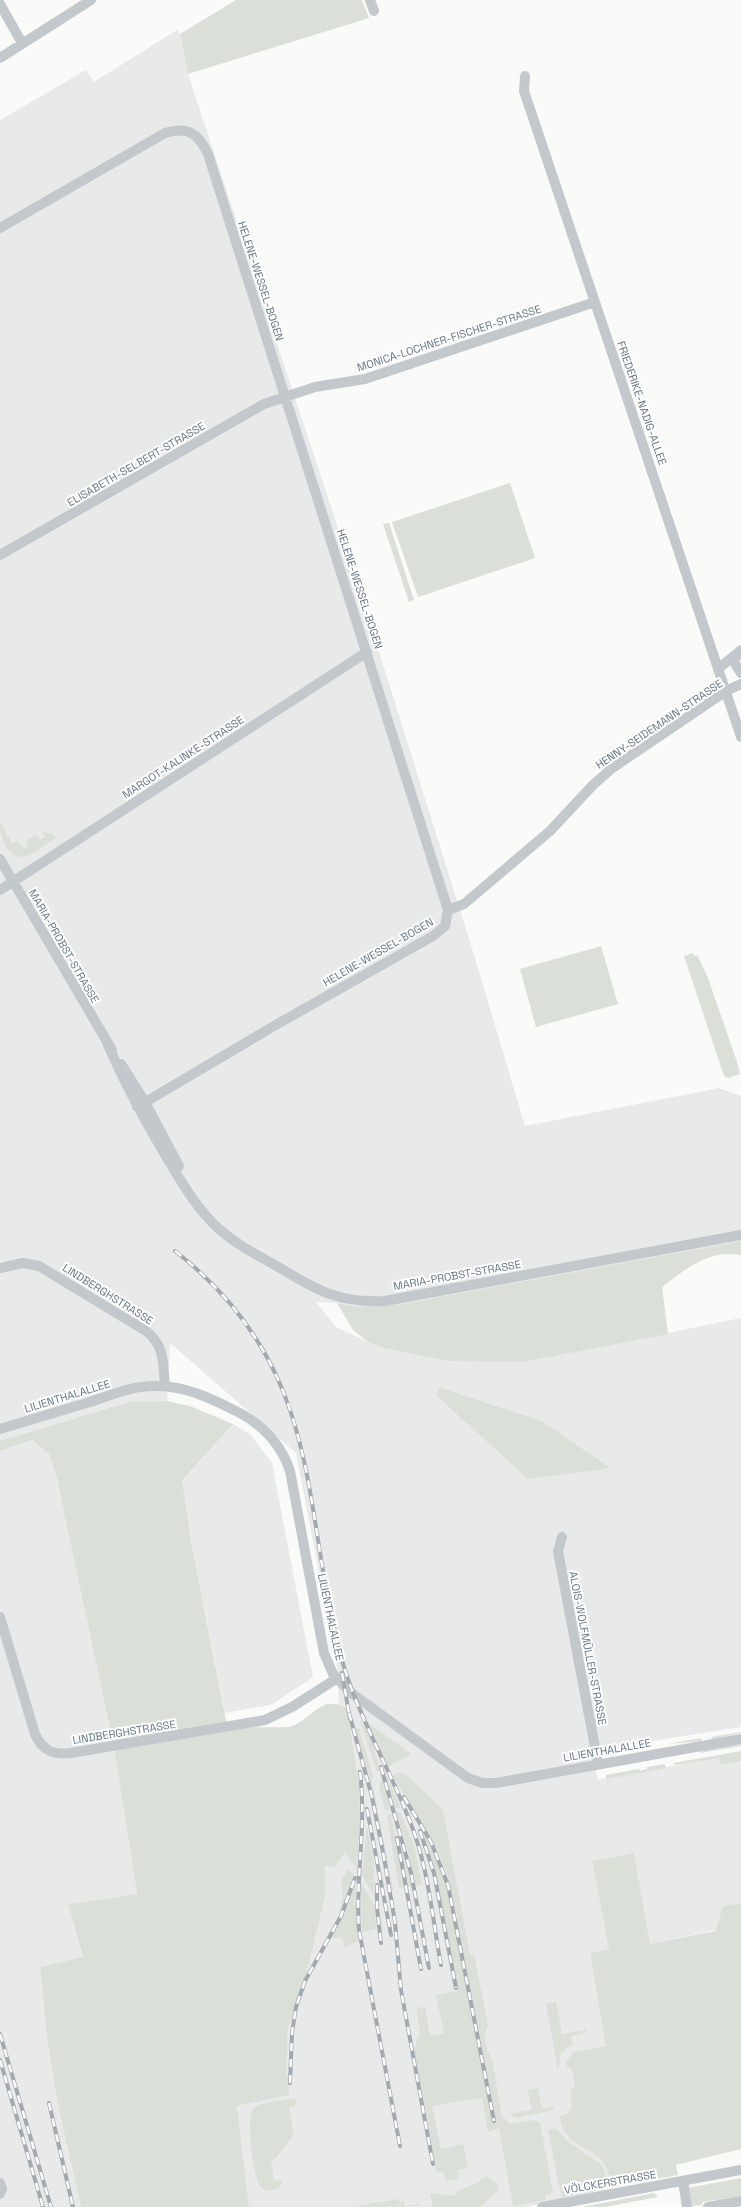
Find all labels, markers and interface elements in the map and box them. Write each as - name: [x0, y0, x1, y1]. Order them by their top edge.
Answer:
- street label: HELENE-WESSEL-BOGEN: [235, 219, 287, 343]
- street label: MONICA-LOCHNER-FISCHER-STRASSE: [355, 302, 543, 374]
- street label: FRIEDERIKE-NADIG-ALLEE: [614, 339, 670, 467]
- street label: ELISABETH-SELBERT-STRASSE: [65, 419, 207, 509]
- street label: HELENE-WESSEL-BOGEN: [334, 527, 386, 651]
- street label: HENNY-SEIDEMANN-STRASSE: [593, 676, 725, 772]
- street label: MARGOT-KALINKE-STRASSE: [120, 712, 246, 802]
- street label: MARIA-PROBST-STRASSE: [26, 887, 102, 1005]
- street label: HELENE-WESSEL-BOGEN: [320, 915, 436, 989]
- street label: MARIA-PROBST-STRASSE: [392, 1257, 522, 1293]
- street label: LINDBERGHSTRASSE: [60, 1260, 156, 1328]
- street label: LILIENTHALALLEE: [22, 1376, 112, 1416]
- street label: ALOIS-WOLFMÜLLER-STRASSE: [566, 1570, 611, 1726]
- street label: LILIENTHALALLEE: [315, 1572, 347, 1662]
- street label: LINDBERGHSTRASSE: [71, 1717, 177, 1747]
- street label: LILIENTHALALLEE: [562, 1735, 652, 1765]
- street label: VÖLCKERSTRASSE: [563, 2166, 657, 2197]

